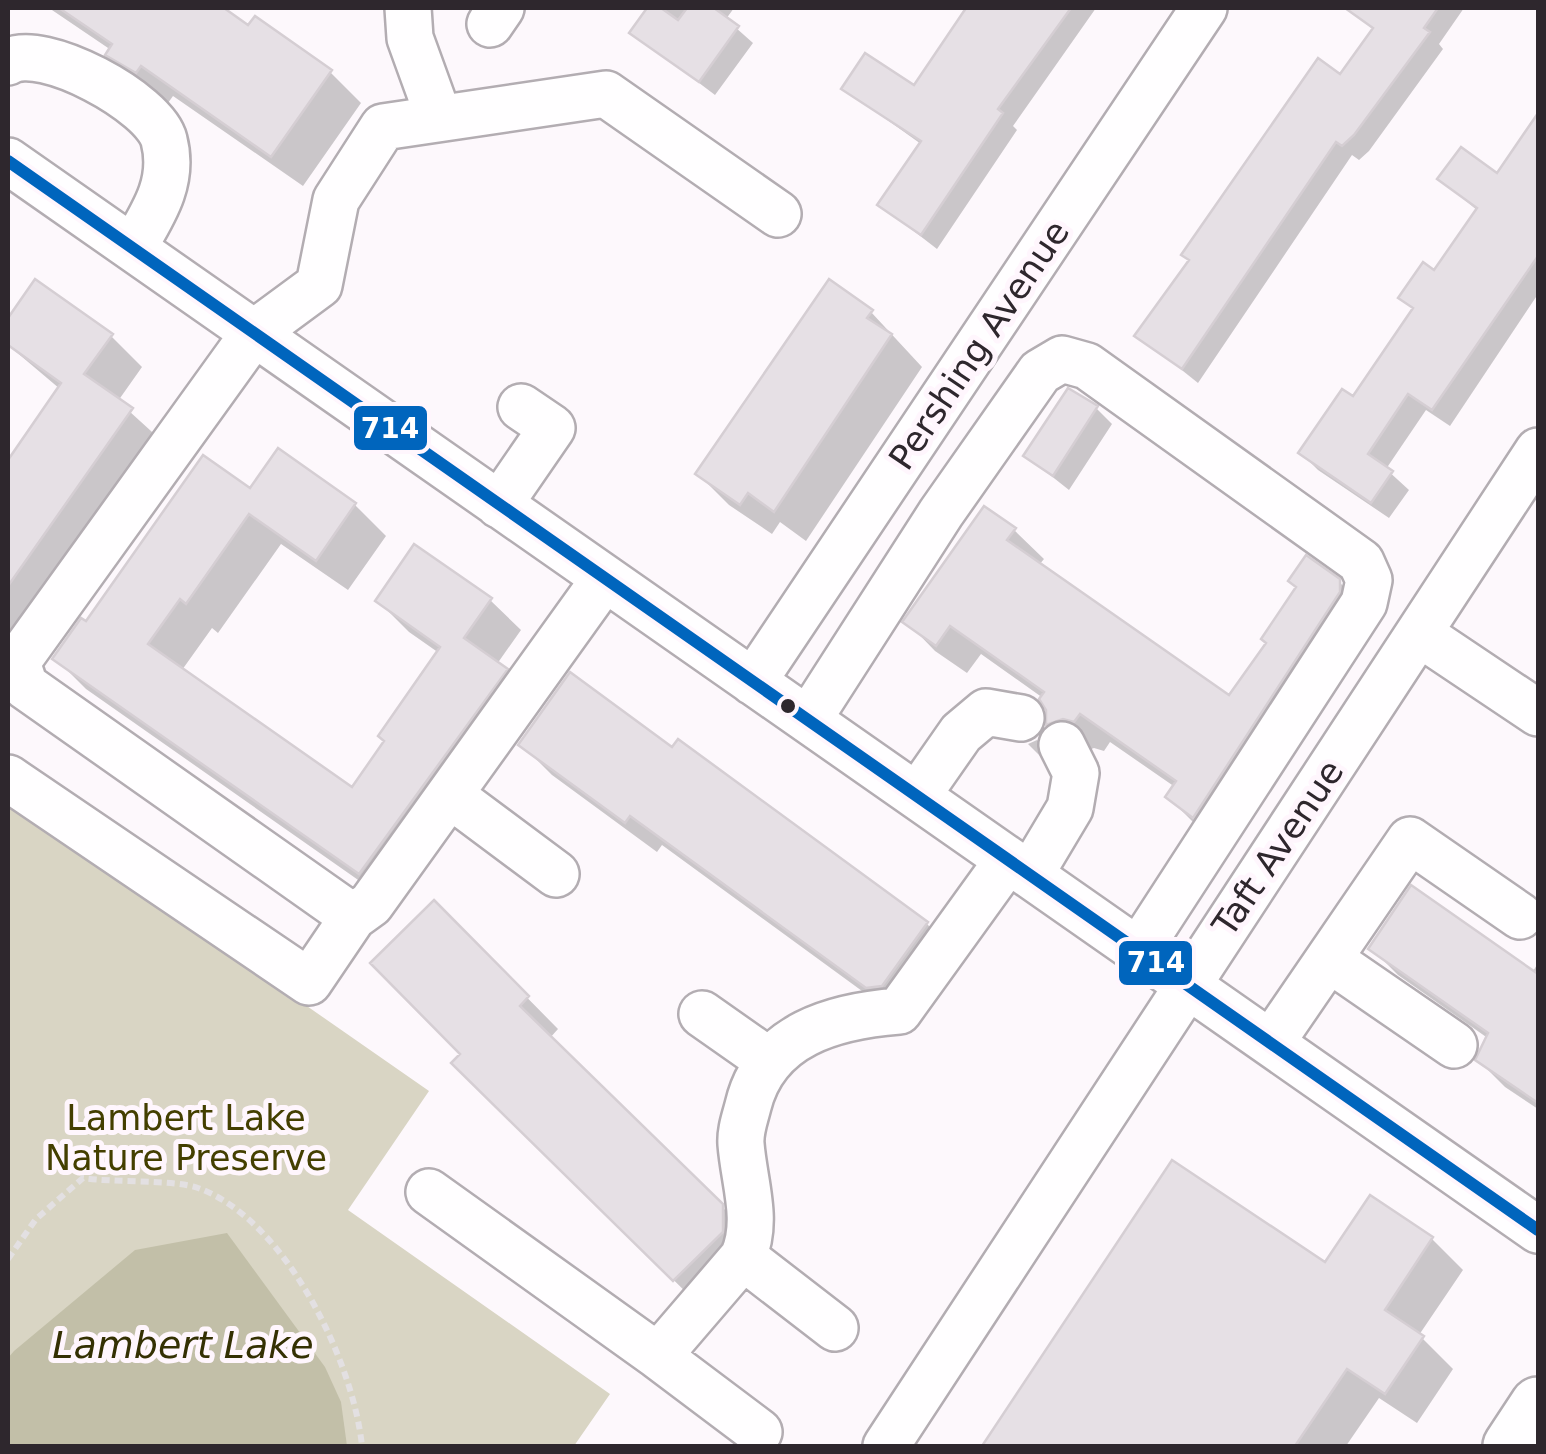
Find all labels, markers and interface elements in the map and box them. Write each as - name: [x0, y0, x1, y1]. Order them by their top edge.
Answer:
- street label: Pershing Avenue: [881, 213, 1077, 477]
- line badge: 714: [352, 404, 429, 452]
- text: 714: [361, 412, 419, 445]
- unlabelled marker: [778, 696, 798, 716]
- street label: Taft Avenue: [1204, 752, 1352, 944]
- line badge: 714: [1117, 939, 1194, 987]
- text: 714: [1127, 946, 1185, 979]
- park label: Lambert Lake Nature Preserve: [45, 1098, 327, 1178]
- water label: Lambert Lake: [52, 1323, 314, 1367]

